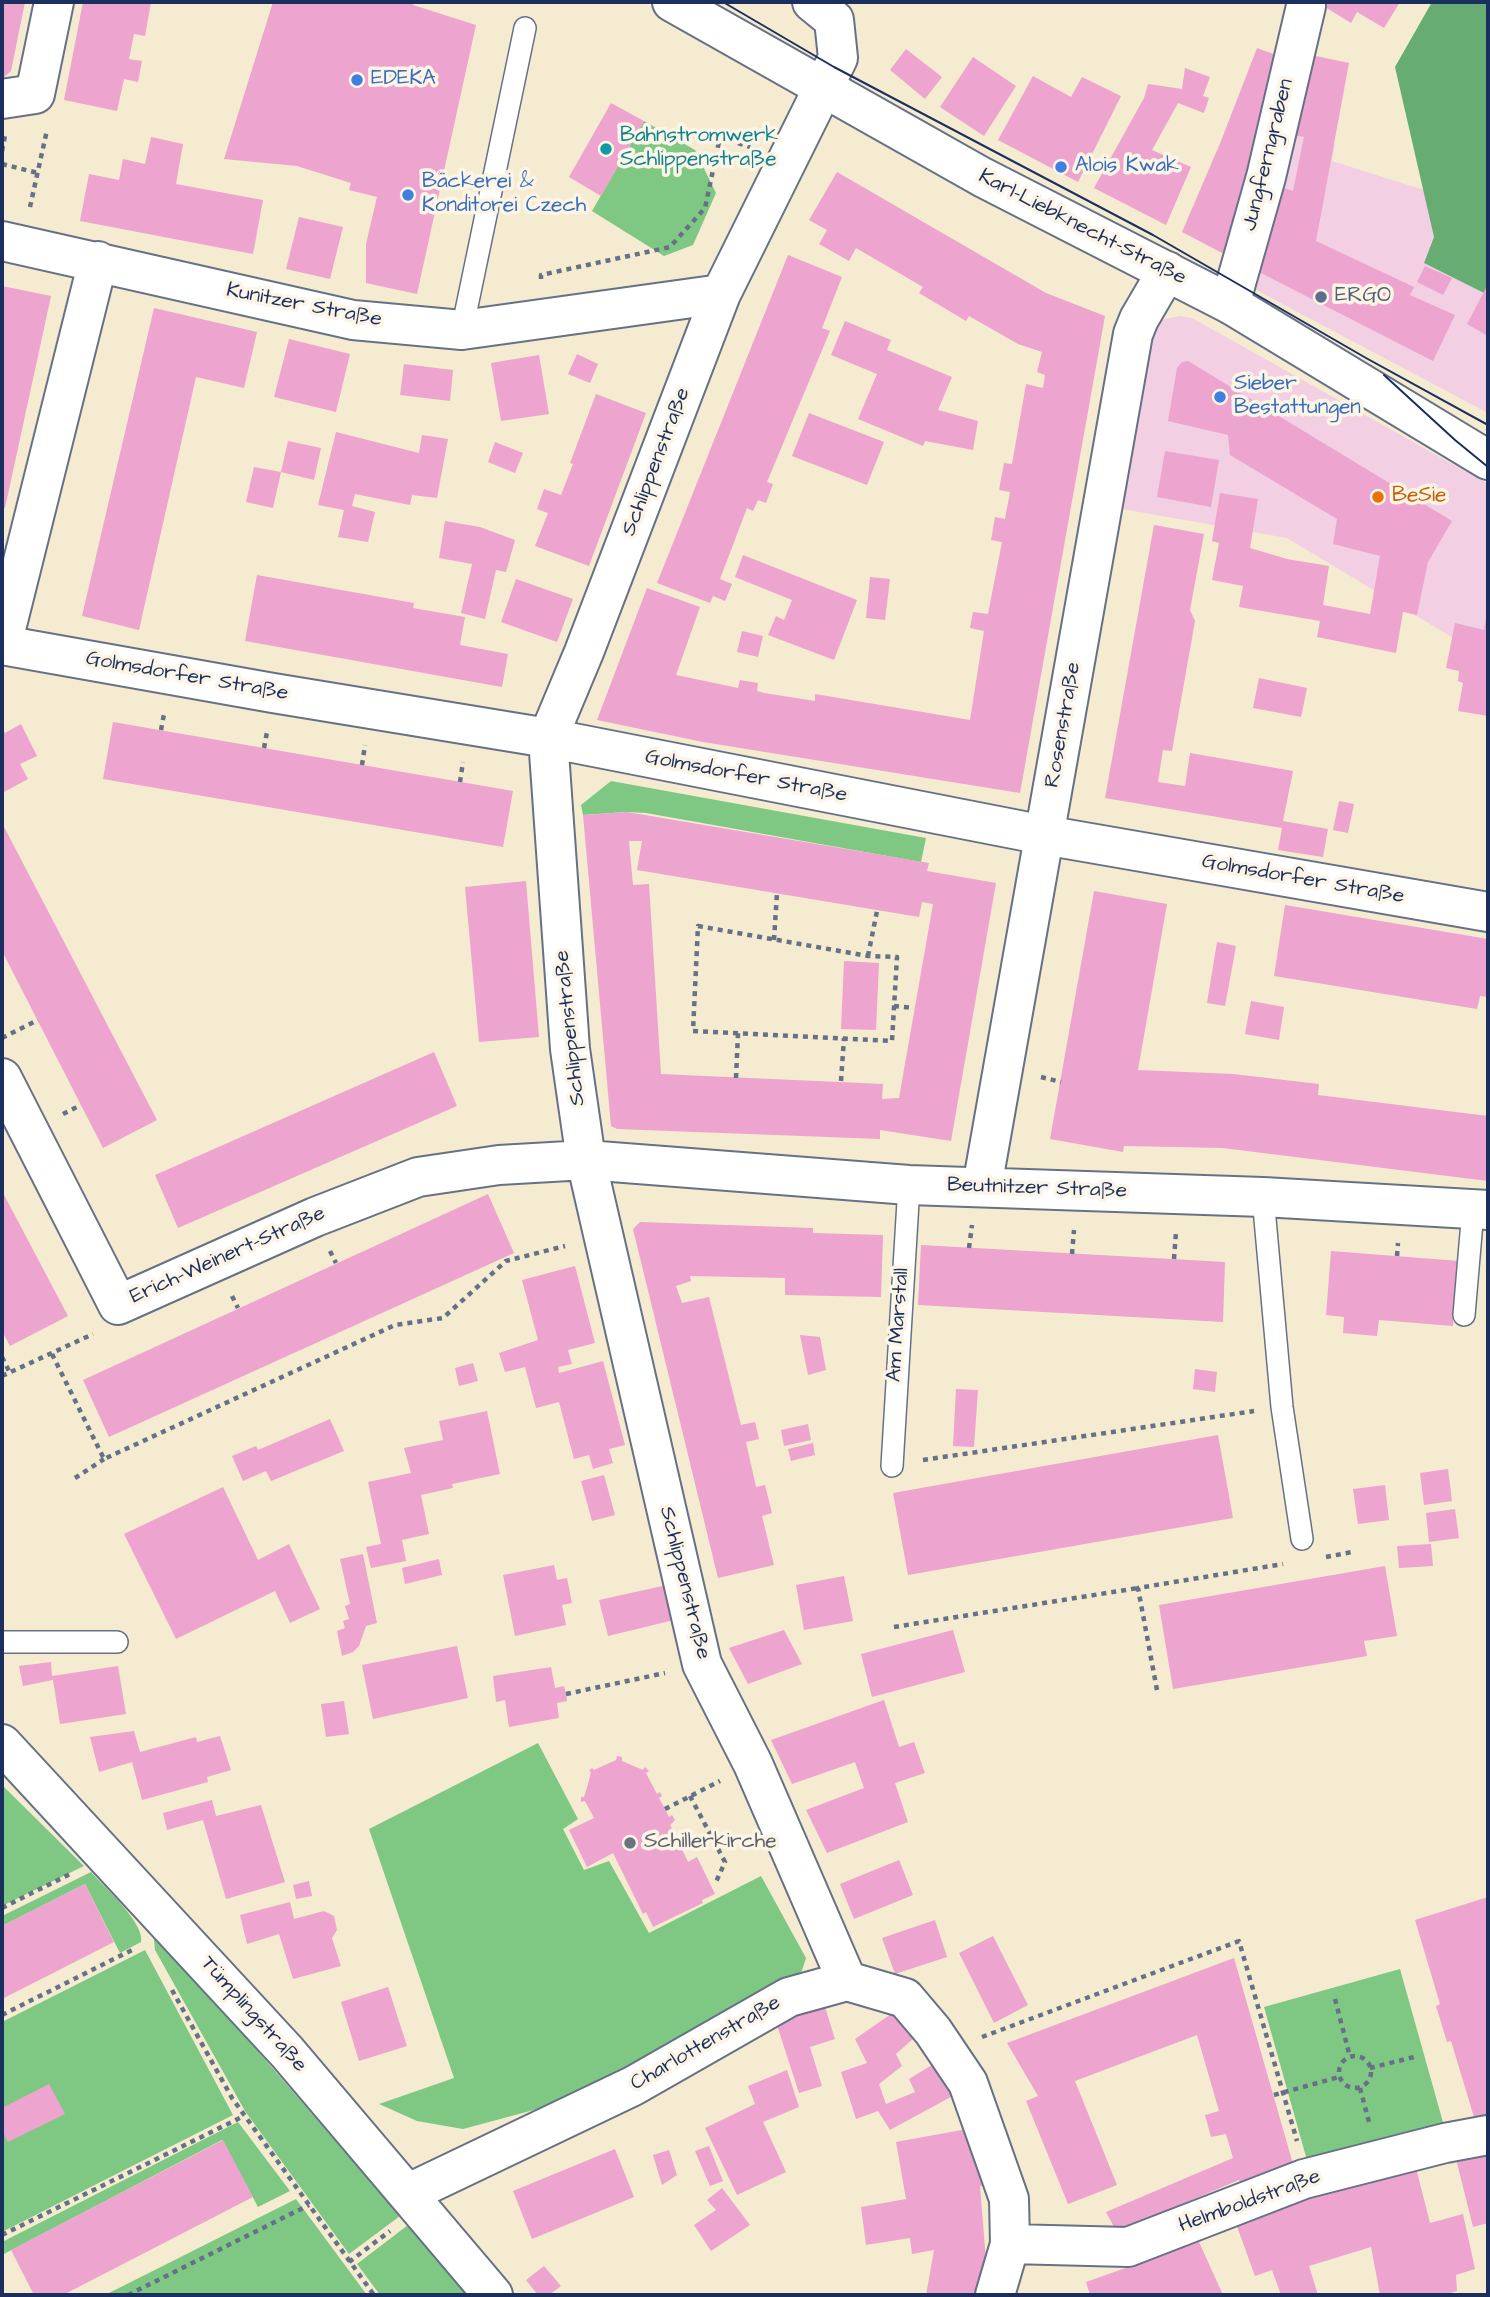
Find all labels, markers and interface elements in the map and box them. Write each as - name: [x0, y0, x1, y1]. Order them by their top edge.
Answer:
- place label: EDEKA: [371, 67, 436, 93]
- marker: EDEKA: [349, 72, 365, 88]
- street label: Jungferngraben: [1238, 76, 1300, 234]
- place label: Bahnstromwerk Schlippenstraße: [620, 124, 778, 174]
- marker: Bahnstromwerk Schlippenstraße: [598, 141, 614, 157]
- place label: Alois Kwak: [1075, 154, 1179, 180]
- marker: Alois Kwak: [1053, 159, 1069, 175]
- street label: Karl-Liebknecht-Straße: [974, 165, 1190, 291]
- place label: Bäckerei & Konditorei Czech: [422, 170, 586, 220]
- marker: Bäckerei & Konditorei Czech: [400, 187, 416, 203]
- street label: Kunitzer Straße: [224, 279, 384, 333]
- place label: ERGO: [1335, 284, 1391, 310]
- marker: ERGO: [1313, 289, 1329, 305]
- place label: Sieber Bestattungen: [1234, 372, 1361, 422]
- street label: Schlippenstraße: [617, 384, 697, 540]
- marker: Sieber Bestattungen: [1212, 389, 1228, 405]
- place label: BeSie: [1392, 484, 1446, 510]
- marker: BeSie: [1370, 489, 1386, 505]
- street label: Golmsdorfer Straße: [84, 647, 290, 707]
- street label: Rosenstraße: [1041, 660, 1087, 790]
- street label: Golmsdorfer Straße: [643, 745, 849, 809]
- street label: Golmsdorfer Straße: [1200, 850, 1406, 910]
- street label: Schlippenstraße: [550, 949, 592, 1107]
- street label: Beutnitzer Straße: [947, 1173, 1127, 1205]
- street label: Erich-Weinert-Straße: [127, 1202, 329, 1310]
- street label: Am Marstall: [882, 1267, 916, 1383]
- street label: Schlippenstraße: [653, 1504, 715, 1662]
- place label: Schillerkirche: [644, 1830, 777, 1856]
- marker: Schillerkirche: [622, 1835, 638, 1851]
- street label: Tümplingstraße: [194, 1952, 312, 2078]
- street label: Charlottenstraße: [626, 1991, 786, 2097]
- street label: Helmboldstraße: [1176, 2165, 1324, 2239]

